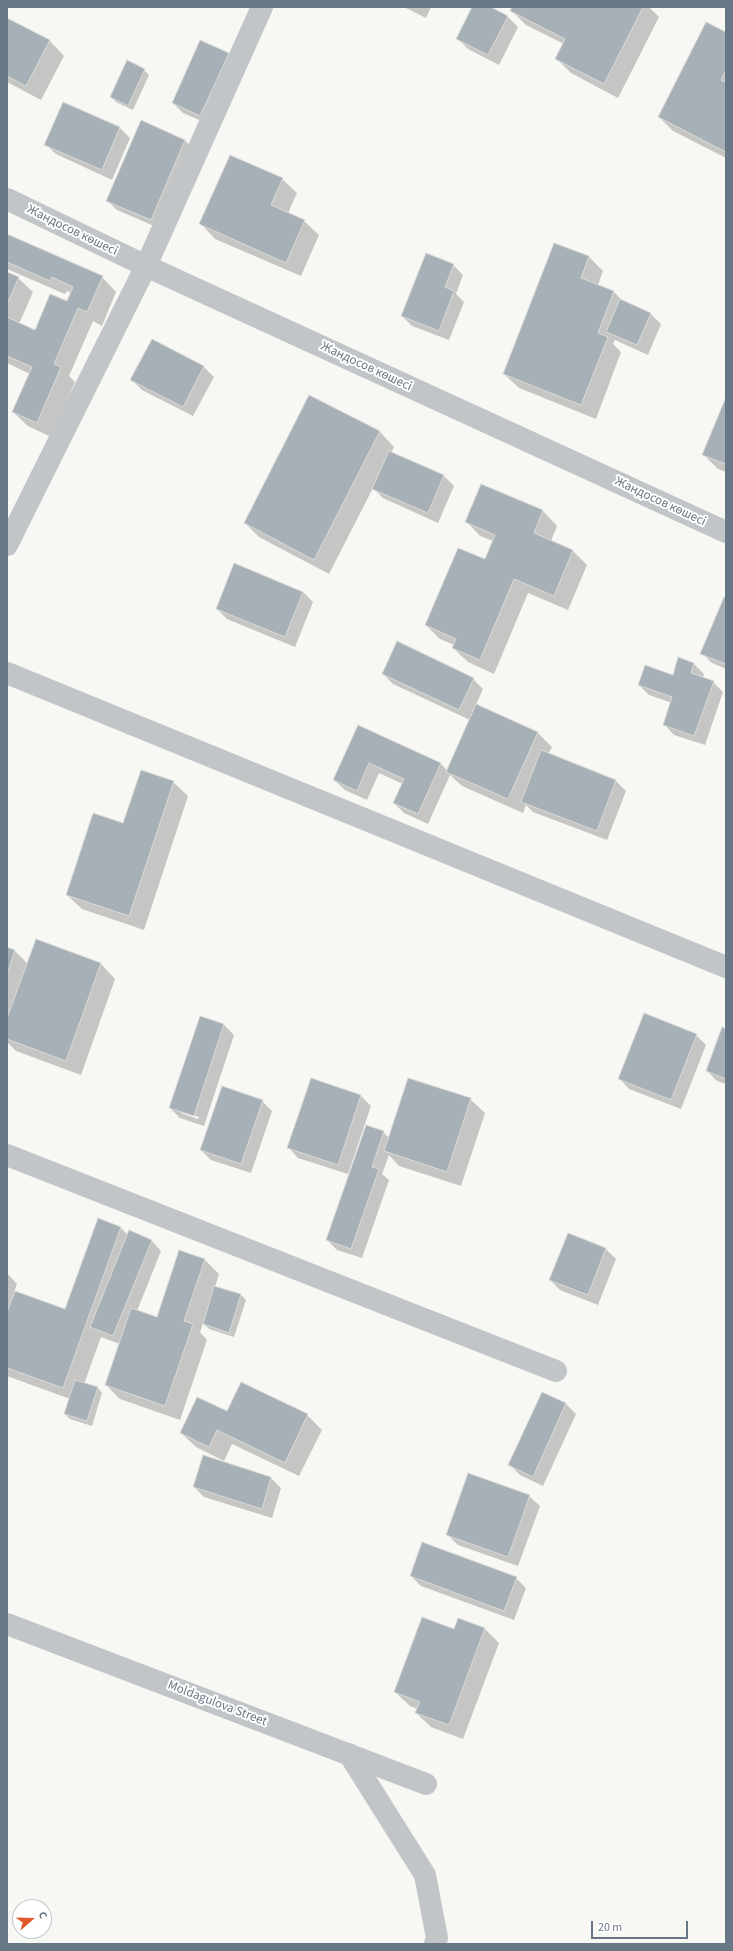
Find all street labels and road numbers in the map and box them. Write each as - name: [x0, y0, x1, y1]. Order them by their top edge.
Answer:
- street label: Жандосов көшесі: [24, 202, 120, 260]
- street label: Жандосов көшесі: [318, 339, 414, 395]
- street label: Жандосов көшесі: [612, 474, 708, 530]
- street label: Moldagulova Street: [165, 1678, 269, 1730]

